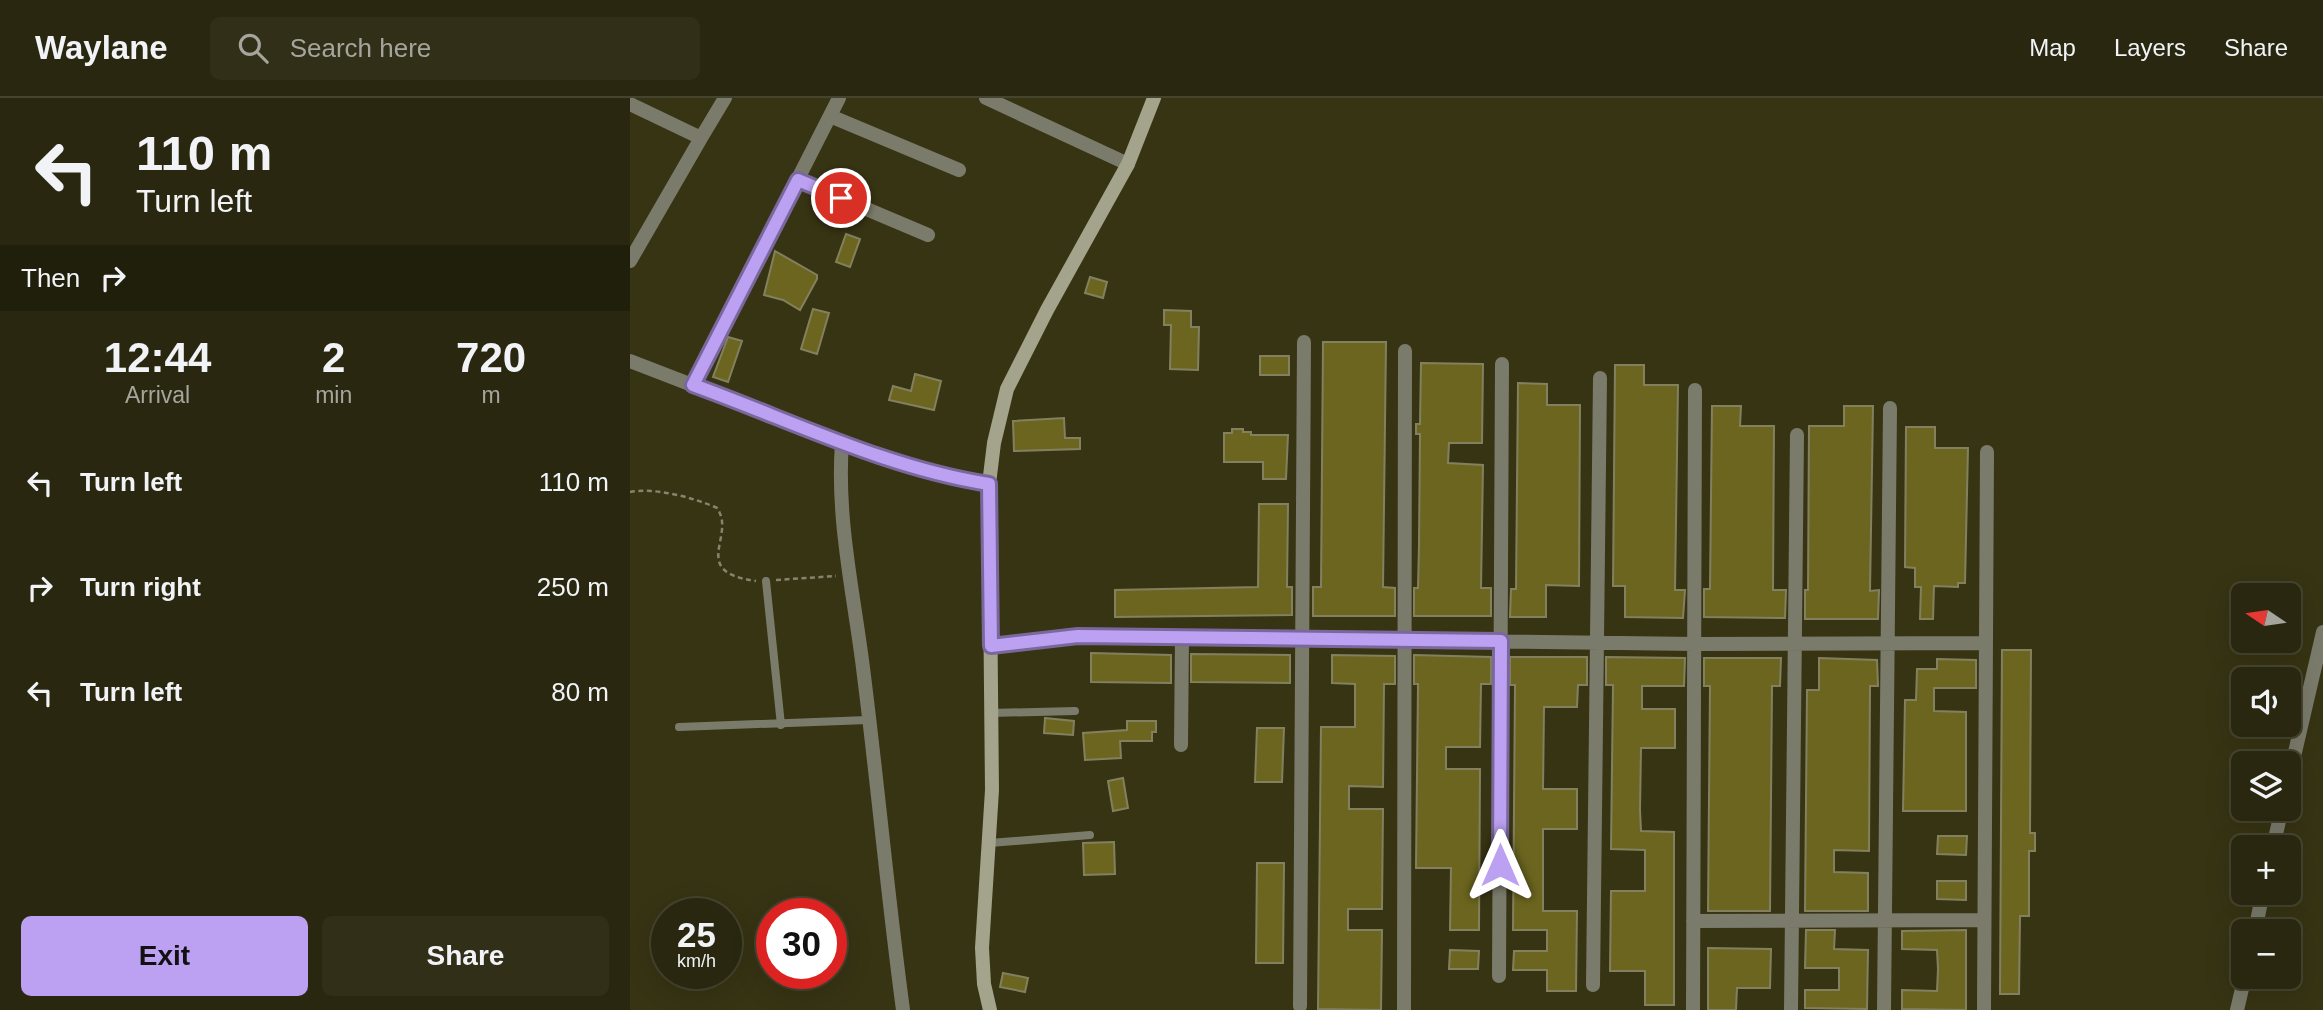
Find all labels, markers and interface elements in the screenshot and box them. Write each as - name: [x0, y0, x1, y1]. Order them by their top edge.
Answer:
- search box: [210, 17, 700, 80]
- text: Waylane: [35, 29, 168, 66]
- icon: search: [234, 29, 272, 67]
- text: Search here: [290, 33, 431, 63]
- text: Map: [2029, 34, 2076, 61]
- text: Layers: [2114, 34, 2186, 61]
- text: Share: [2224, 34, 2288, 61]
- icon: left: [21, 126, 112, 217]
- text: 110 m: [136, 126, 272, 180]
- pin: [811, 168, 871, 228]
- icon: arrive: [822, 179, 860, 217]
- text: Turn left: [136, 183, 252, 219]
- icon: right: [94, 259, 132, 297]
- text: Then: [21, 263, 80, 293]
- text: 12:44: [104, 334, 211, 381]
- text: 2: [322, 334, 345, 381]
- text: 720: [456, 334, 526, 381]
- text: Arrival: [125, 382, 190, 408]
- text: min: [315, 382, 352, 408]
- text: m: [482, 382, 501, 408]
- icon: left: [21, 464, 59, 502]
- text: Turn left: [80, 467, 182, 497]
- text: 110 m: [539, 467, 609, 497]
- icon: right: [21, 569, 59, 607]
- text: Turn right: [80, 572, 201, 602]
- text: 250 m: [537, 572, 609, 602]
- north arrow: [2231, 583, 2301, 653]
- map controls: [2231, 583, 2301, 989]
- button: sound: [2231, 667, 2301, 737]
- icon: left: [21, 674, 59, 712]
- text: Turn left: [80, 677, 182, 707]
- text: 80 m: [551, 677, 609, 707]
- button: layers: [2231, 751, 2301, 821]
- position arrow: [1463, 828, 1537, 902]
- button: +: [2231, 835, 2301, 905]
- speed limit sign: 30: [756, 898, 847, 989]
- text: 25: [677, 915, 716, 954]
- button: Exit: [21, 916, 308, 996]
- button: Share: [322, 916, 609, 996]
- button: −: [2231, 919, 2301, 989]
- text: km/h: [677, 951, 716, 971]

